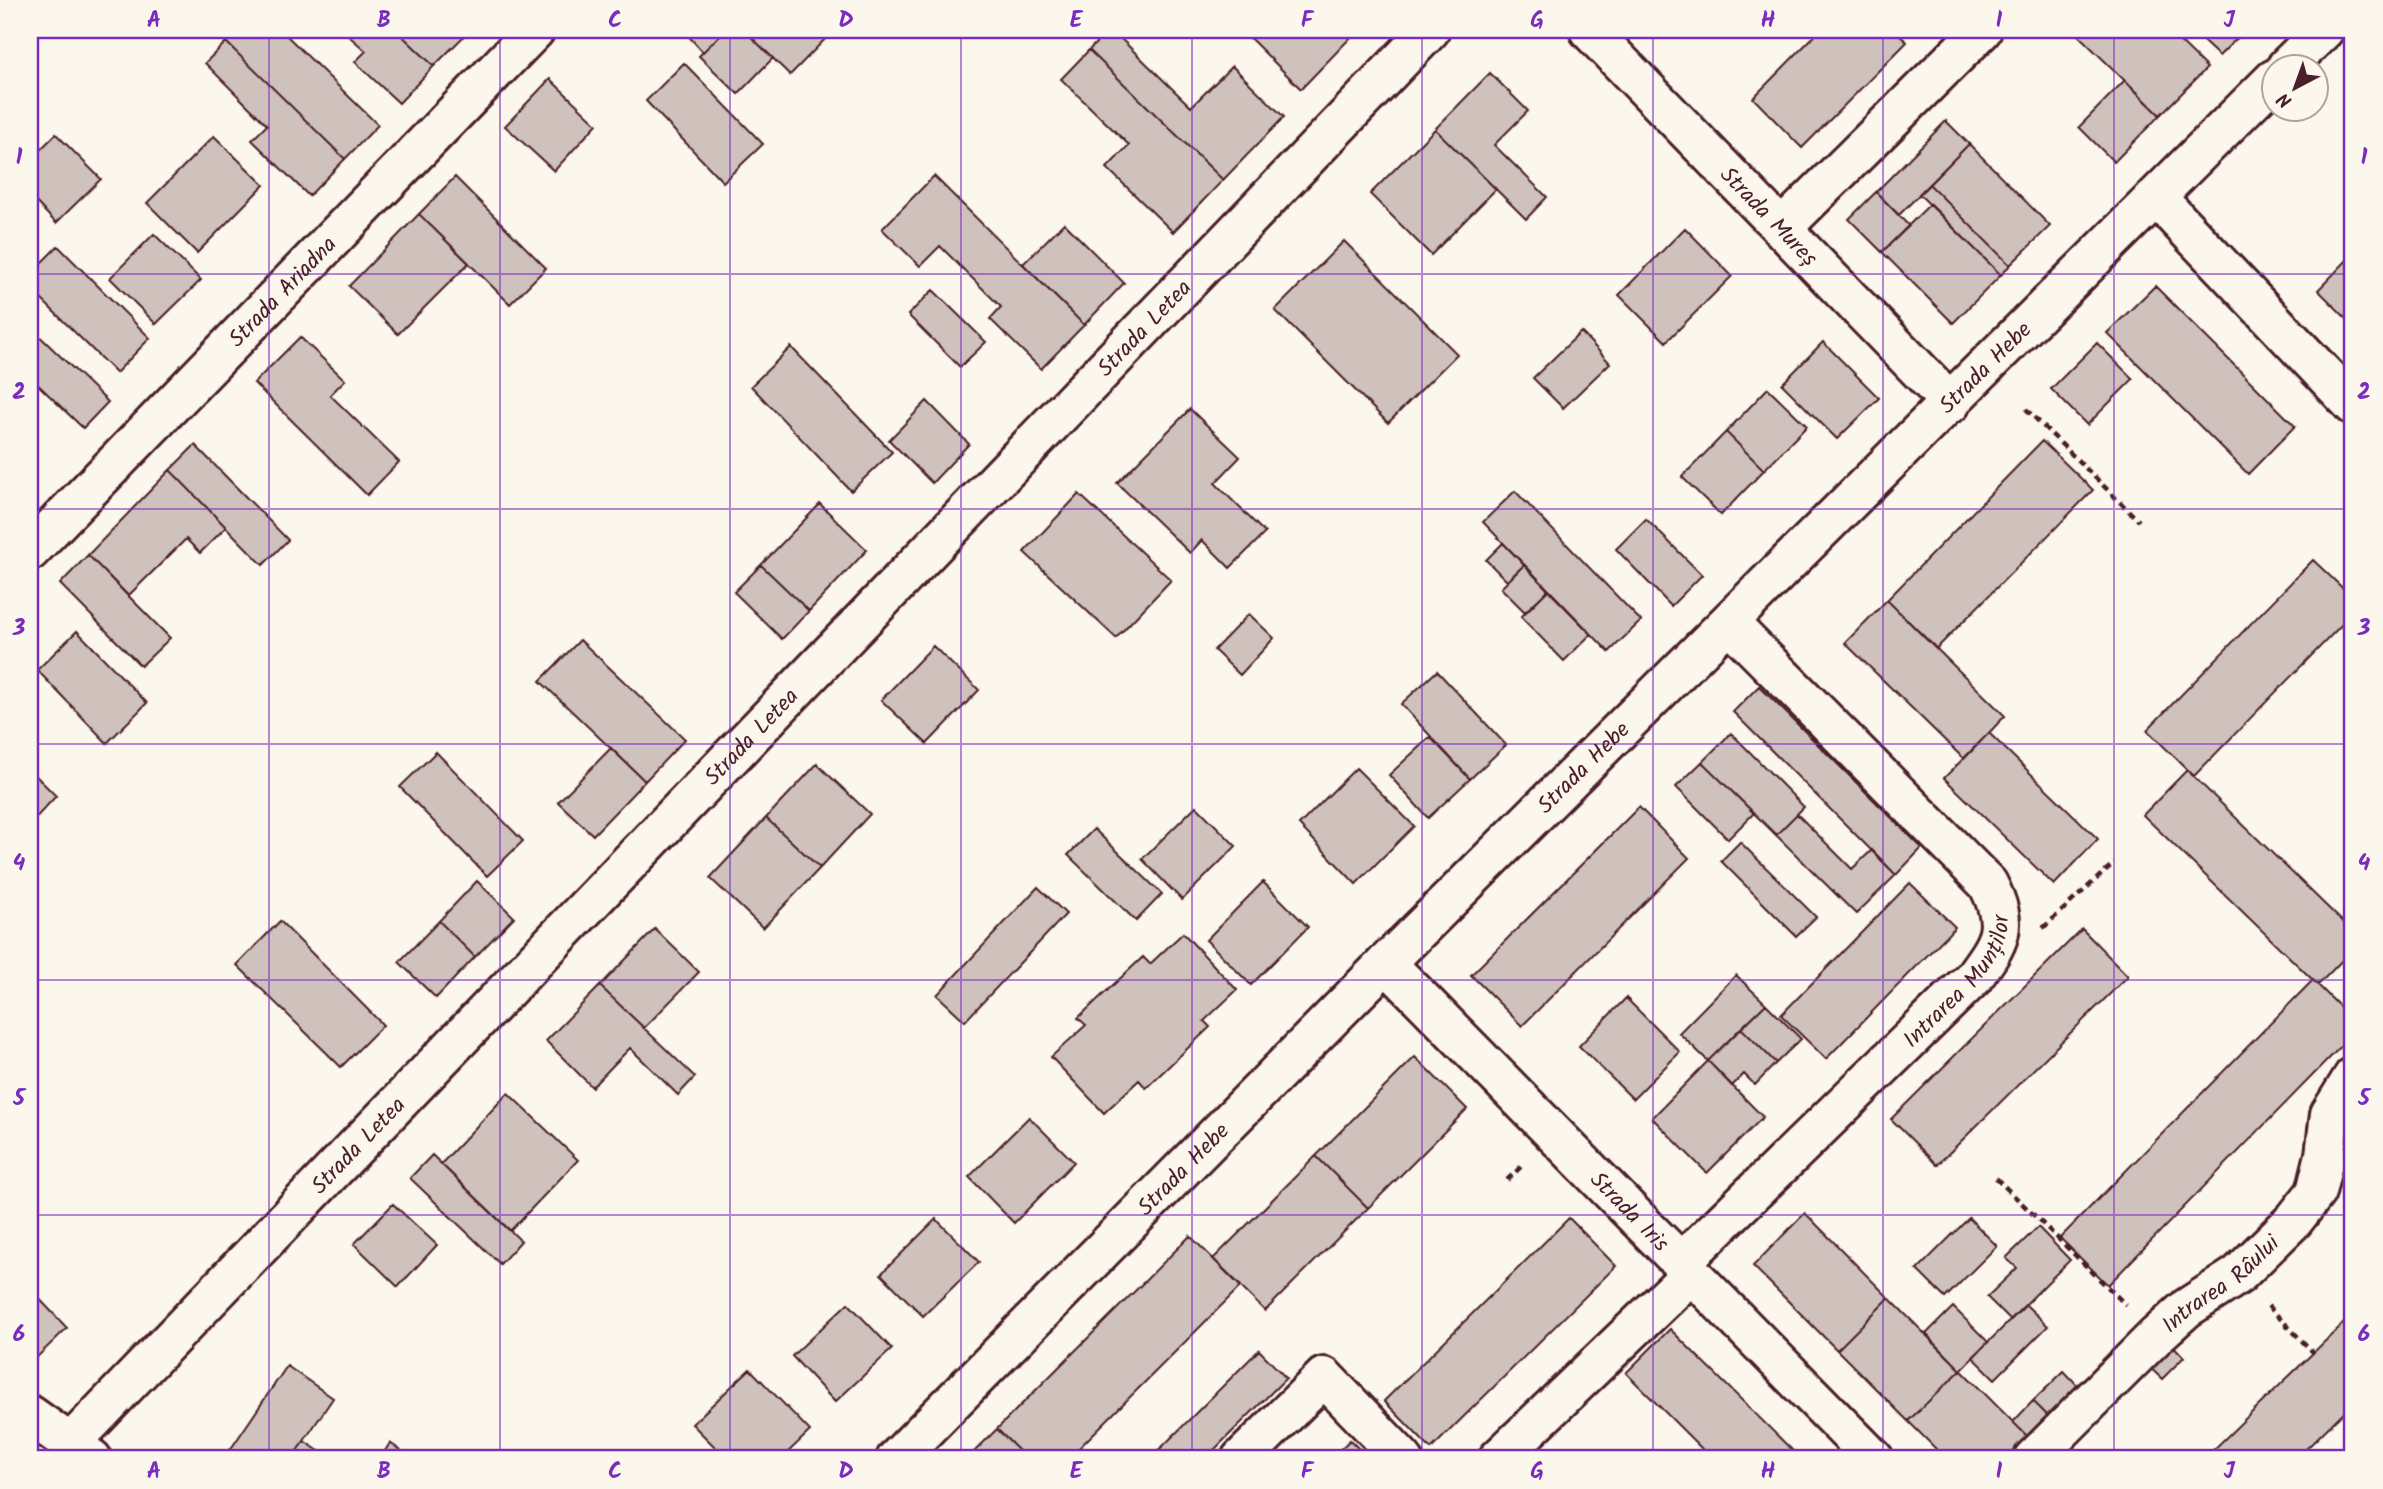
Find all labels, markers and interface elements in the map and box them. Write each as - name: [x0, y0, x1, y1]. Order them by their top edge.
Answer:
- text: A: [147, 3, 161, 39]
- text: B: [377, 3, 391, 39]
- text: C: [608, 3, 622, 39]
- text: D: [838, 3, 854, 39]
- text: E: [1070, 3, 1084, 39]
- text: F: [1301, 3, 1315, 39]
- text: G: [1530, 3, 1544, 39]
- text: H: [1761, 3, 1776, 39]
- text: I: [1995, 3, 2003, 39]
- text: J: [2223, 3, 2235, 39]
- north arrow: [2260, 52, 2330, 122]
- text: N: [2271, 84, 2300, 115]
- text: 1: [16, 140, 23, 176]
- text: 1: [2361, 140, 2368, 176]
- street label: Strada Mureș: [1710, 159, 1826, 276]
- street label: Strada Ariadna: [221, 228, 346, 357]
- street label: Strada Letea: [1089, 272, 1201, 386]
- street label: Strada Hebe: [1931, 314, 2041, 423]
- text: 2: [12, 375, 26, 411]
- text: 2: [2357, 375, 2371, 411]
- text: 3: [12, 611, 26, 647]
- text: 3: [2357, 611, 2371, 647]
- street label: Strada Letea: [696, 680, 808, 795]
- street label: Strada Hebe: [1529, 714, 1639, 823]
- text: 4: [13, 846, 26, 882]
- text: 4: [2358, 846, 2371, 882]
- street label: Intrarea Munților: [1895, 911, 2020, 1057]
- text: 5: [12, 1081, 27, 1117]
- text: 5: [2357, 1081, 2372, 1117]
- street label: Strada Letea: [303, 1089, 415, 1203]
- street label: Strada Hebe: [1129, 1115, 1239, 1225]
- street label: Strada Iris: [1580, 1164, 1677, 1261]
- street label: Intrarea Râului: [2154, 1226, 2290, 1343]
- text: 6: [13, 1317, 25, 1353]
- text: 6: [2358, 1317, 2370, 1353]
- text: A: [147, 1454, 161, 1489]
- text: B: [377, 1454, 391, 1489]
- text: C: [608, 1454, 622, 1489]
- text: D: [838, 1454, 854, 1489]
- text: E: [1070, 1454, 1084, 1489]
- text: F: [1301, 1454, 1315, 1489]
- text: G: [1530, 1454, 1544, 1489]
- text: H: [1761, 1454, 1776, 1489]
- text: I: [1995, 1454, 2003, 1489]
- text: J: [2223, 1454, 2235, 1489]

